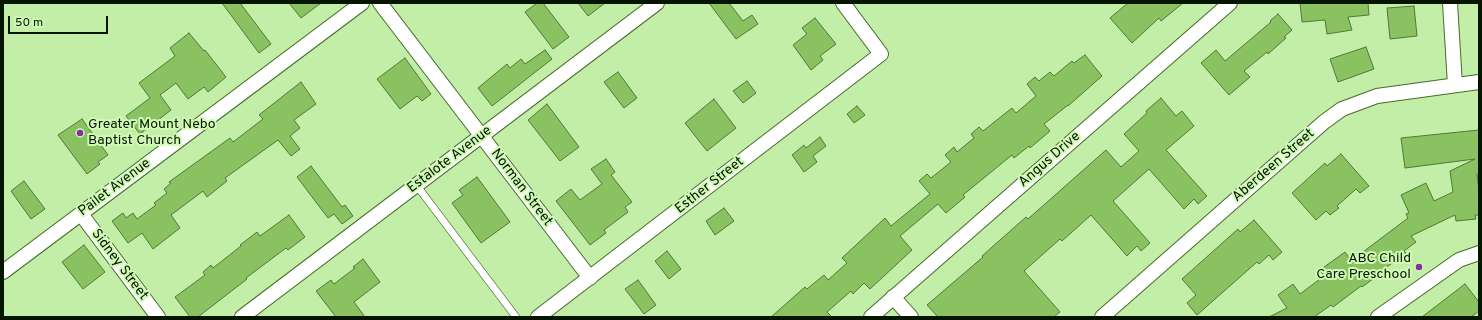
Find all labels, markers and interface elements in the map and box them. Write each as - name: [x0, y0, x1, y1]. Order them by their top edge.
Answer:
- scale bar: [10, 8, 110, 34]
- text: 50 m: [15, 15, 43, 31]
- place label: Greater Mount Nebo Baptist Church: [88, 117, 216, 150]
- street label: Estalote Avenue: [405, 123, 495, 197]
- street label: Aberdeen Street: [1229, 126, 1319, 206]
- marker: Greater Mount Nebo Baptist Church: [75, 128, 85, 138]
- street label: Angus Drive: [1016, 129, 1084, 191]
- street label: Norman Street: [487, 146, 555, 230]
- street label: Esther Street: [672, 154, 748, 218]
- street label: Pailet Avenue: [76, 155, 154, 221]
- street label: Sidney Street: [87, 226, 151, 304]
- place label: ABC Child Care Preschool: [1316, 251, 1411, 284]
- marker: ABC Child Care Preschool: [1414, 262, 1424, 272]

